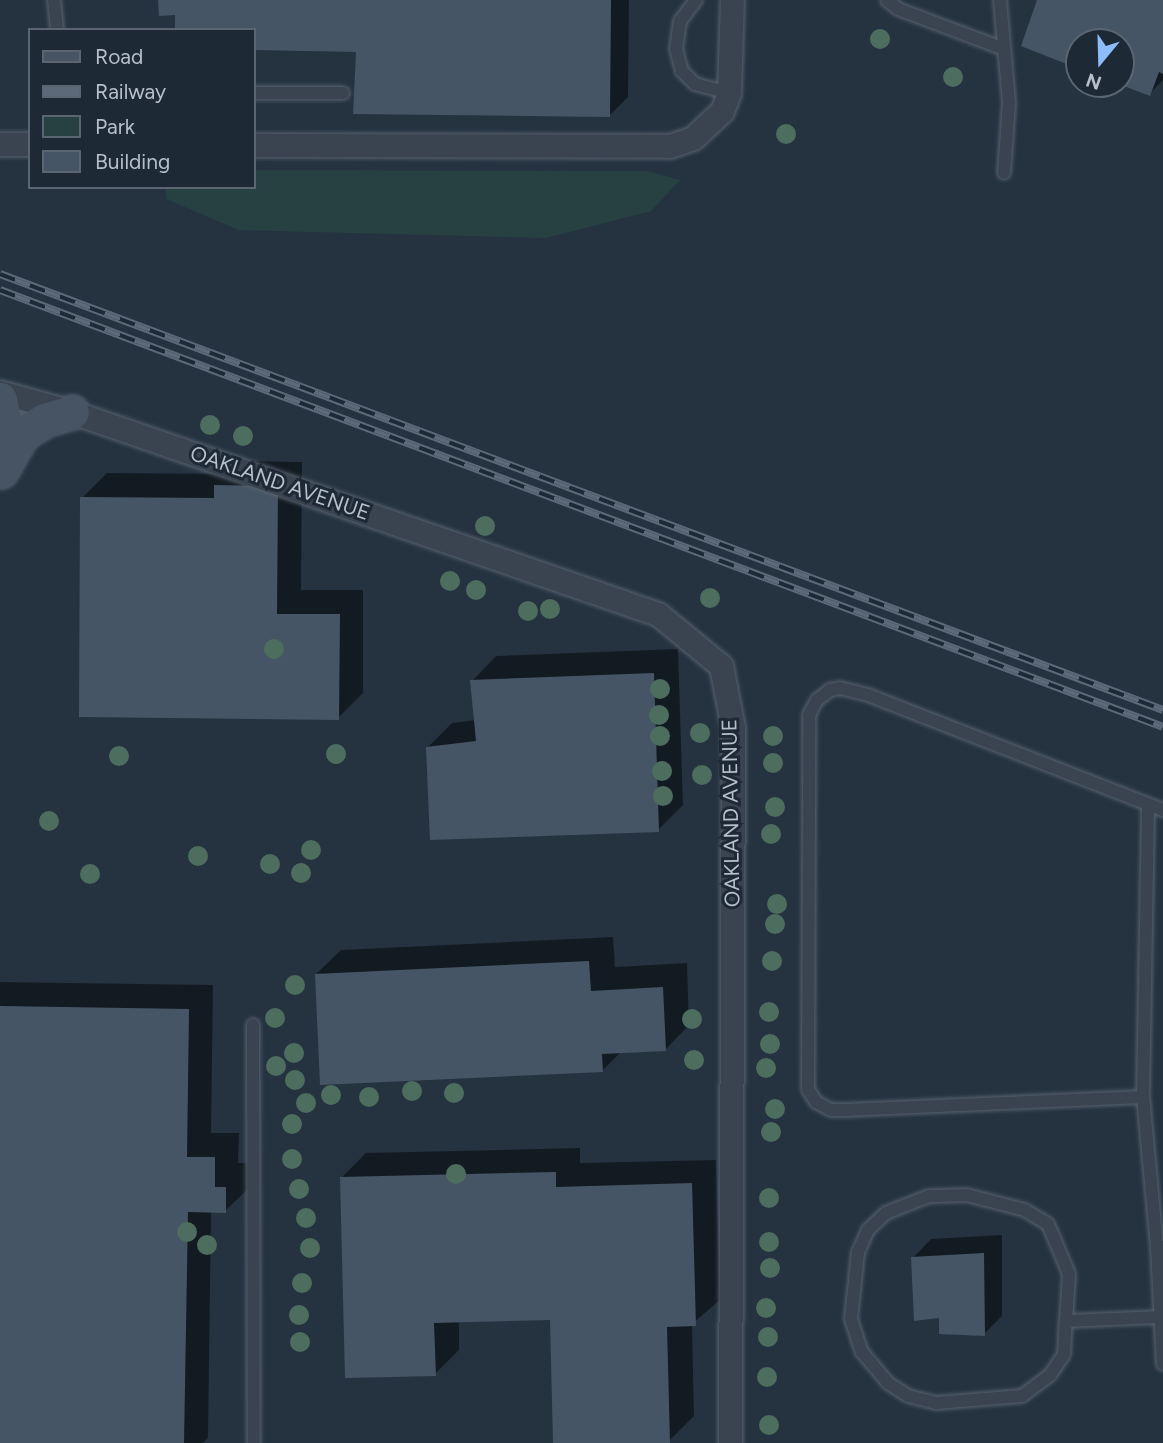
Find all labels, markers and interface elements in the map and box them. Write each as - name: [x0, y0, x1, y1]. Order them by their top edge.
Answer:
- legend: [28, 28, 256, 189]
- north arrow: [1065, 28, 1135, 98]
- text: Road: [95, 44, 143, 69]
- text: N: [1083, 68, 1104, 95]
- text: Railway: [95, 79, 166, 104]
- text: Park: [95, 114, 135, 139]
- text: Building: [95, 149, 170, 174]
- street label: OAKLAND AVENUE: [187, 440, 373, 526]
- street label: OAKLAND AVENUE: [717, 719, 745, 907]

